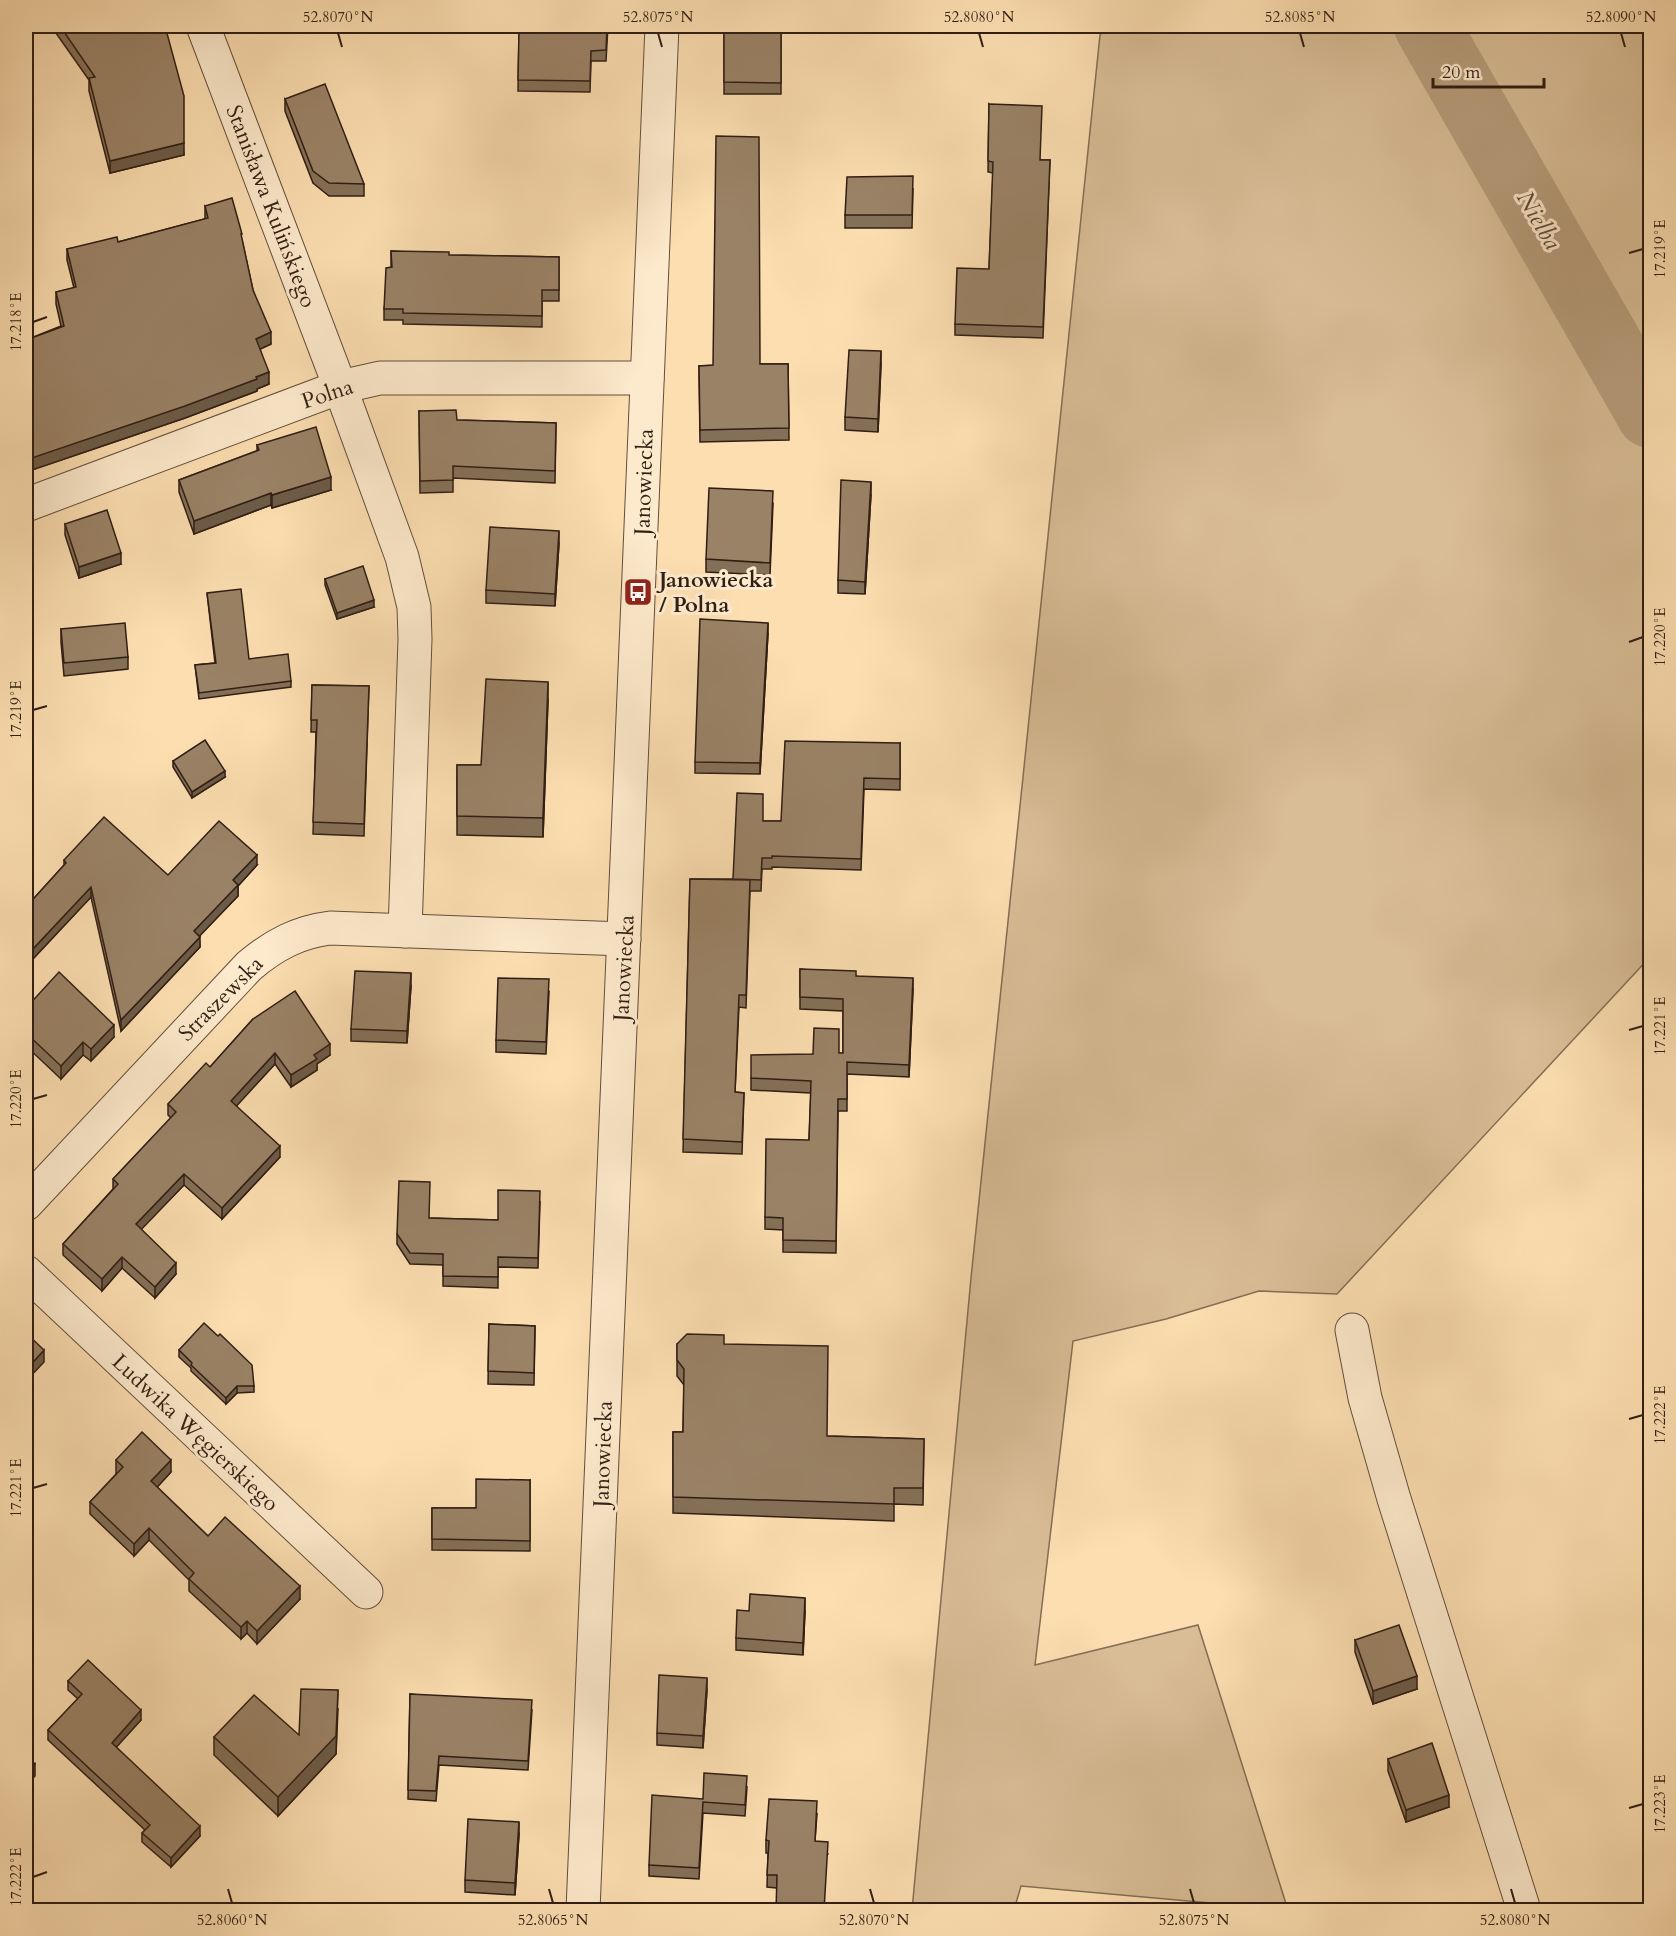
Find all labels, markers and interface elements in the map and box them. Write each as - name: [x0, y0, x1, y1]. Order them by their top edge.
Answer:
- text: 52.8070°N: [303, 7, 373, 27]
- text: 52.8075°N: [623, 7, 693, 27]
- text: 52.8080°N: [944, 7, 1014, 27]
- text: 52.8085°N: [1265, 7, 1335, 27]
- text: 52.8090°N: [1586, 7, 1656, 27]
- scale bar: [1433, 51, 1544, 89]
- text: 20 m: [1442, 60, 1481, 85]
- street label: Stanisława Kulińskiego: [219, 101, 324, 312]
- water label: Nielba: [1509, 185, 1569, 256]
- text: 17.219°E: [1650, 219, 1670, 279]
- text: 17.218°E: [6, 292, 26, 352]
- street label: Polna: [298, 371, 357, 416]
- street label: Janowiecka: [627, 428, 661, 539]
- place label: Janowiecka / Polna: [656, 565, 773, 620]
- bus stop icon: Janowiecka / Polna: [622, 576, 654, 608]
- text: 17.220°E: [1650, 607, 1670, 667]
- text: 17.219°E: [6, 680, 26, 740]
- street label: Janowiecka: [606, 914, 642, 1025]
- street label: Straszewska: [172, 949, 270, 1048]
- text: 17.221°E: [1650, 996, 1670, 1056]
- text: 17.220°E: [6, 1069, 26, 1129]
- street label: Ludwika Węgierskiego: [105, 1347, 286, 1518]
- text: 17.222°E: [1650, 1385, 1670, 1445]
- street label: Janowiecka: [586, 1400, 620, 1511]
- text: 17.221°E: [6, 1458, 26, 1518]
- text: 17.223°E: [1650, 1774, 1670, 1834]
- text: 17.222°E: [6, 1847, 26, 1907]
- text: 52.8060°N: [197, 1910, 267, 1930]
- text: 52.8065°N: [518, 1910, 588, 1930]
- text: 52.8070°N: [839, 1910, 909, 1930]
- text: 52.8075°N: [1159, 1910, 1229, 1930]
- text: 52.8080°N: [1480, 1910, 1550, 1930]

